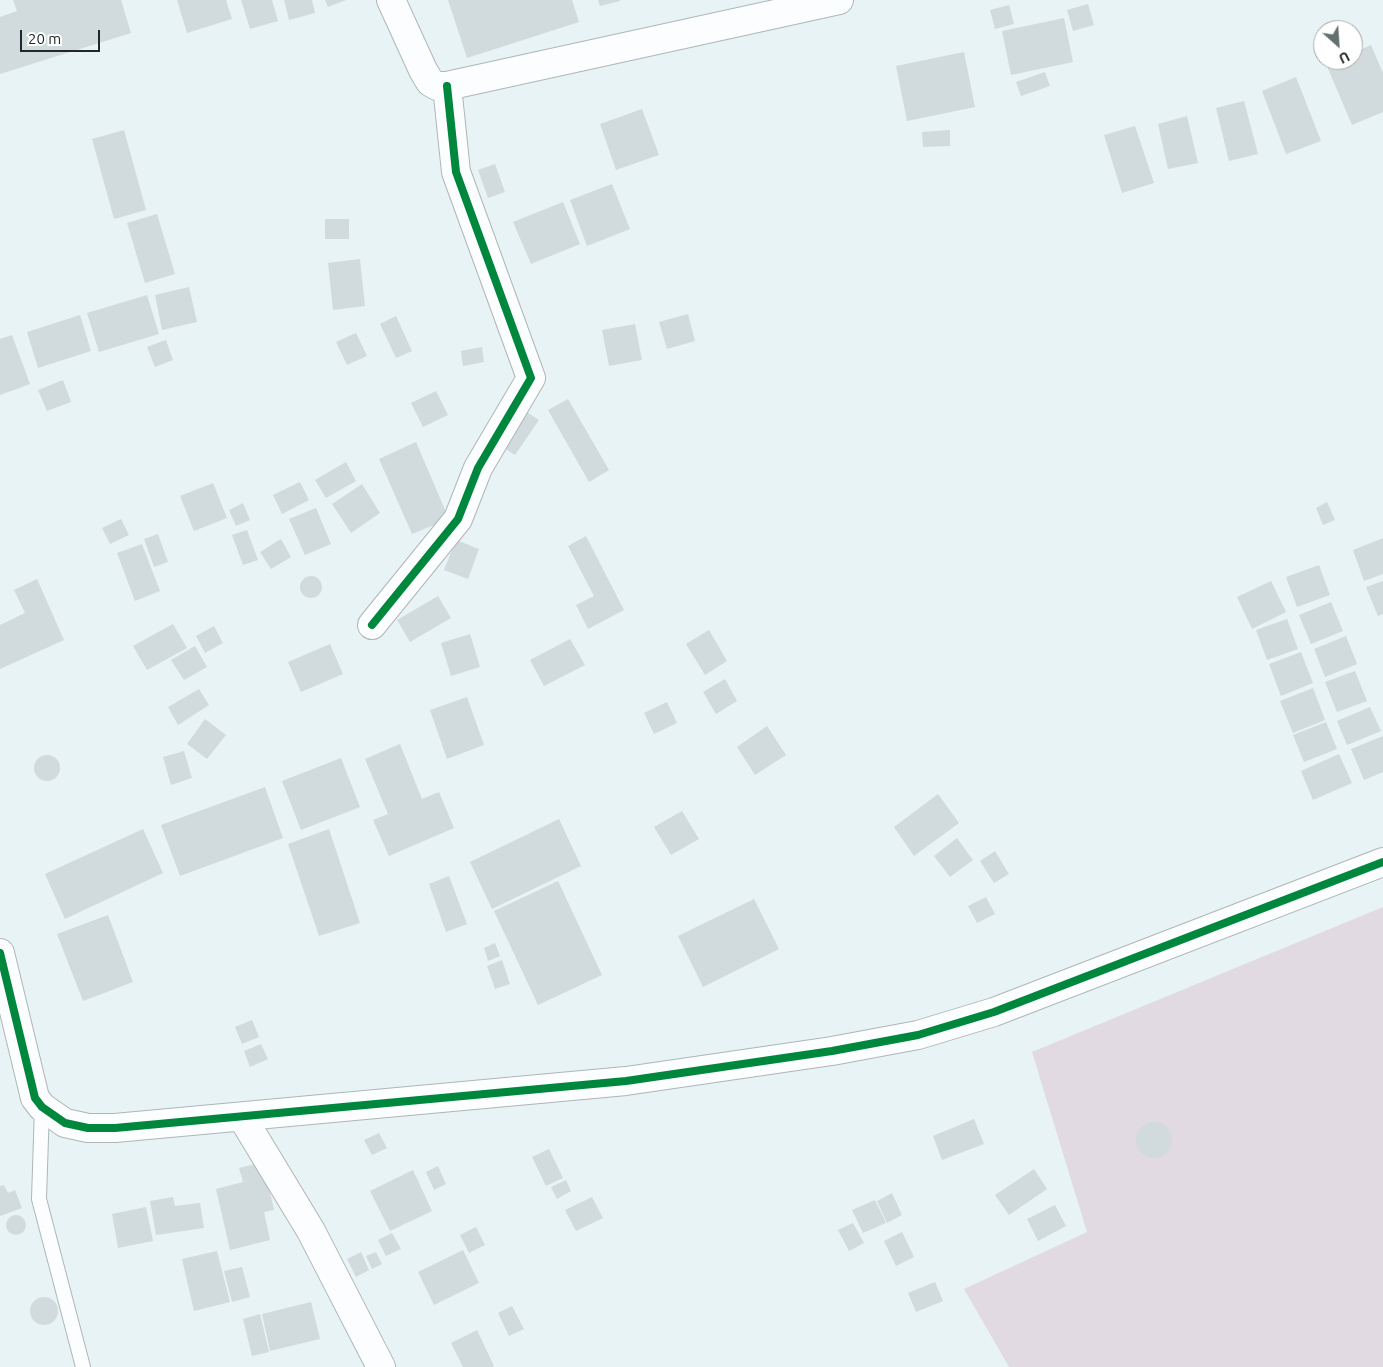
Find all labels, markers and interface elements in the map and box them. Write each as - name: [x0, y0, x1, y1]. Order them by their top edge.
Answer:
- scale bar: [22, 20, 102, 52]
- north arrow: [1313, 20, 1363, 70]
- text: 20 m: [28, 30, 61, 47]
- text: U: [1336, 48, 1352, 67]

